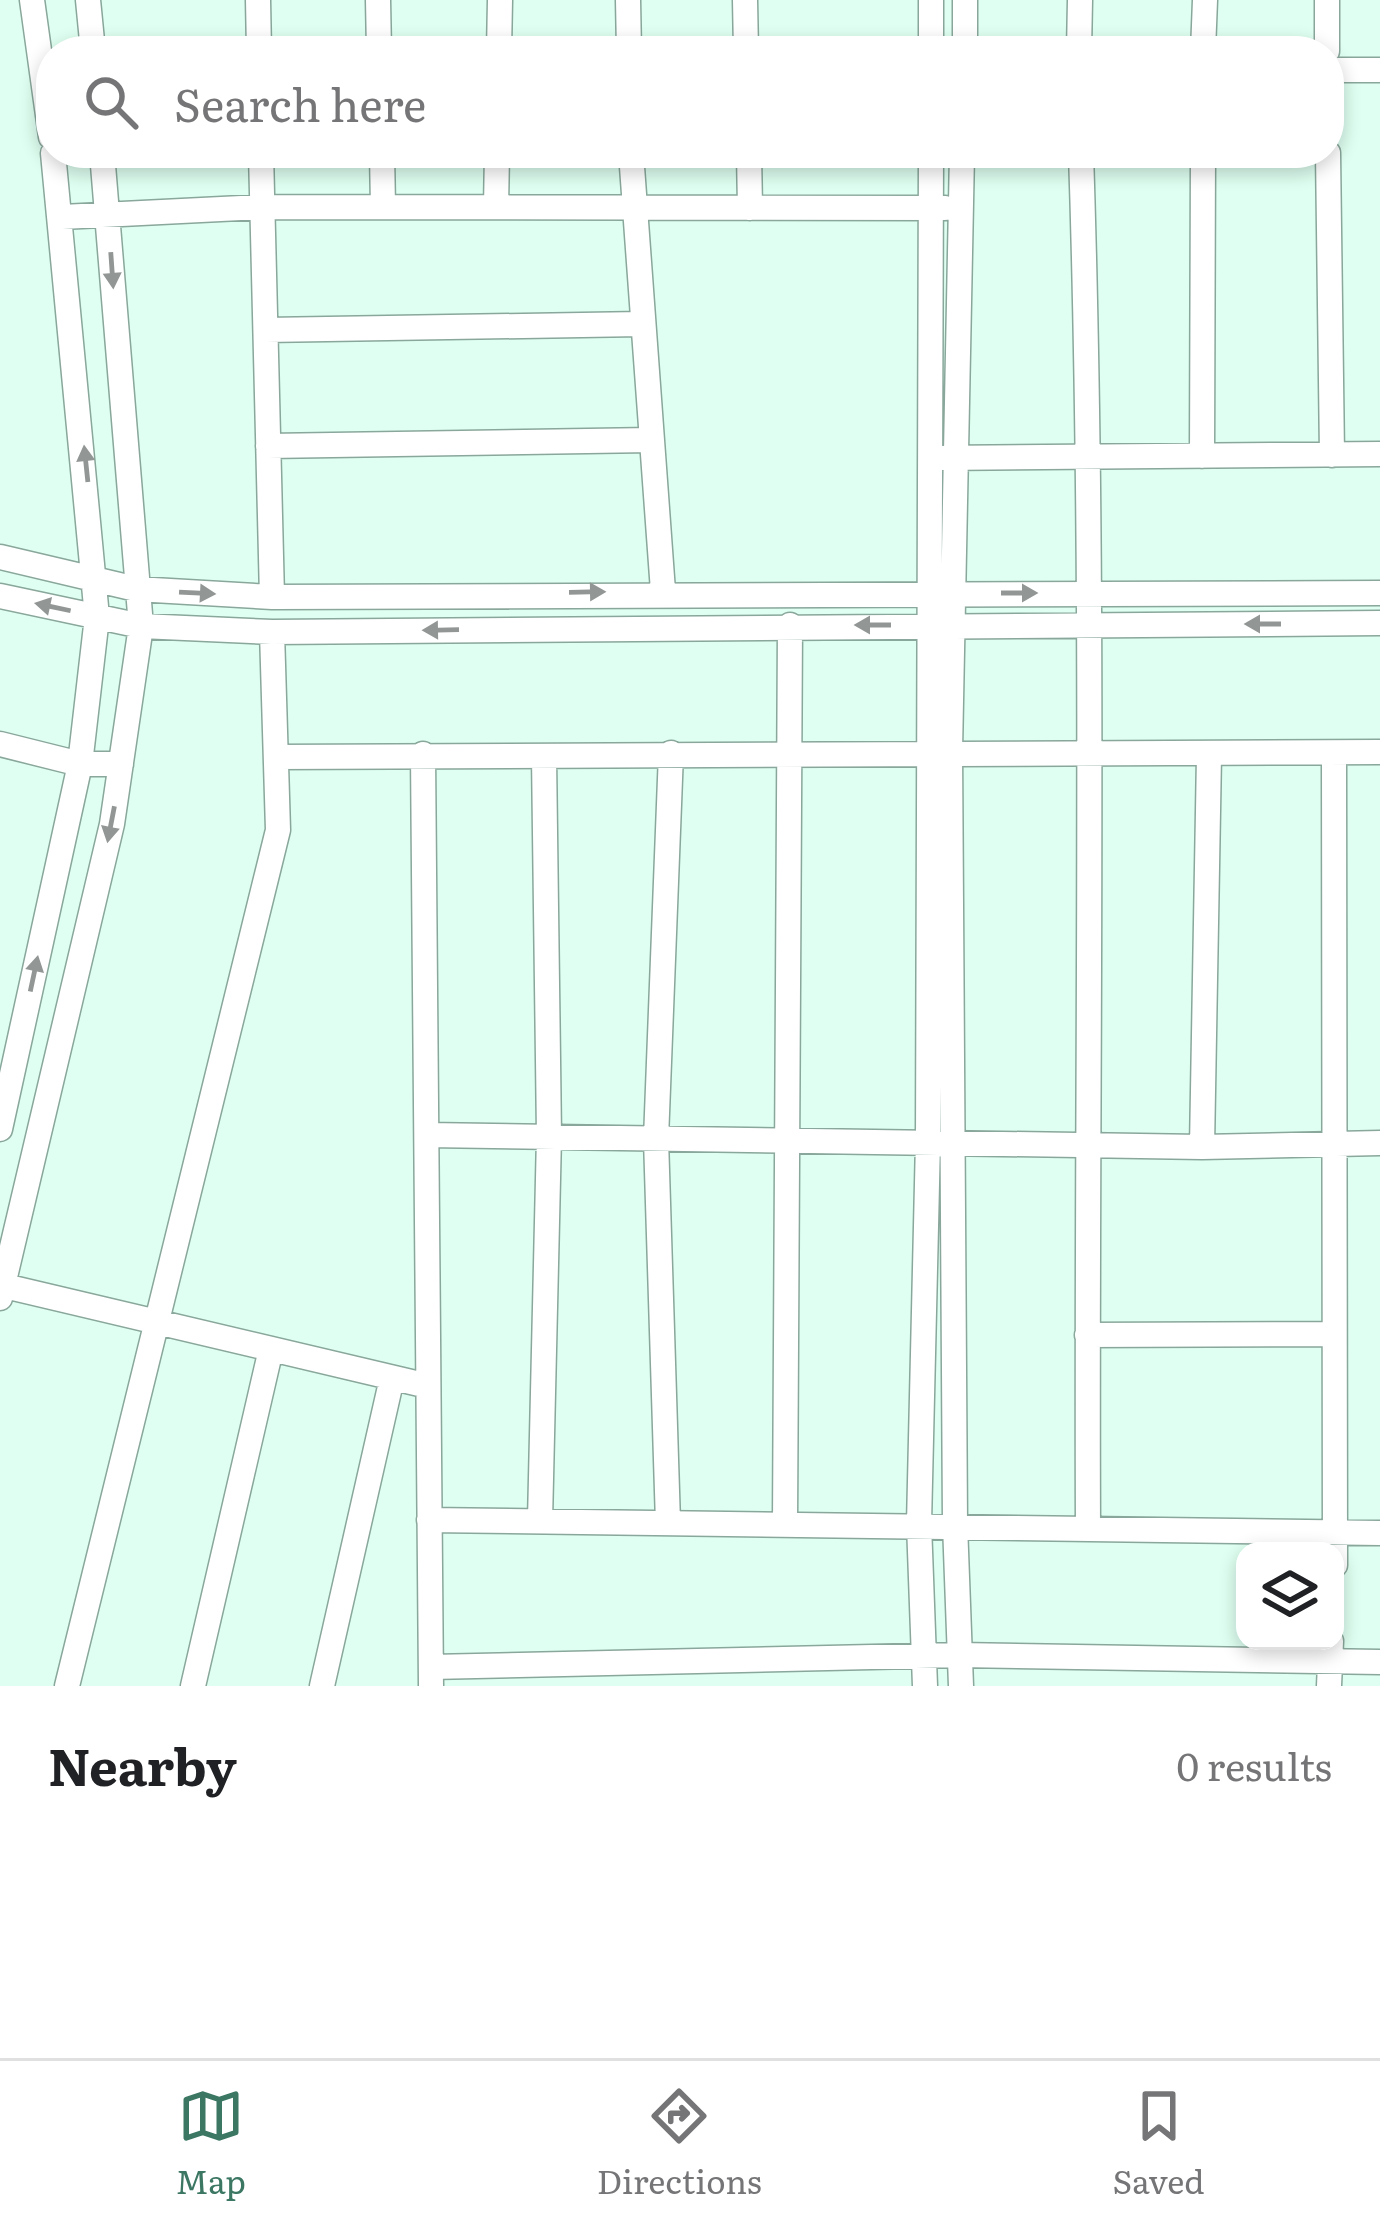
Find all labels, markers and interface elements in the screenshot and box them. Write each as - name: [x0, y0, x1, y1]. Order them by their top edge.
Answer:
- search box: [36, 36, 1344, 168]
- icon: search: [78, 69, 144, 135]
- text: Search here: [174, 69, 426, 136]
- one-way arrow: [103, 252, 122, 289]
- one-way arrow: [77, 445, 96, 482]
- one-way arrow: [569, 582, 607, 602]
- one-way arrow: [179, 583, 216, 602]
- one-way arrow: [1001, 583, 1039, 603]
- one-way arrow: [34, 597, 72, 616]
- one-way arrow: [1243, 614, 1281, 634]
- one-way arrow: [853, 615, 891, 634]
- one-way arrow: [421, 620, 459, 639]
- one-way arrow: [101, 806, 120, 843]
- one-way arrow: [25, 954, 44, 992]
- map controls: [1236, 1542, 1344, 1650]
- button: layers: [1236, 1542, 1344, 1650]
- text: Nearby: [48, 1726, 237, 1802]
- text: 0 results: [1177, 1735, 1332, 1793]
- tab: Map: [175, 2083, 246, 2204]
- tab: Directions: [597, 2083, 762, 2204]
- tab: Saved: [1113, 2083, 1205, 2204]

